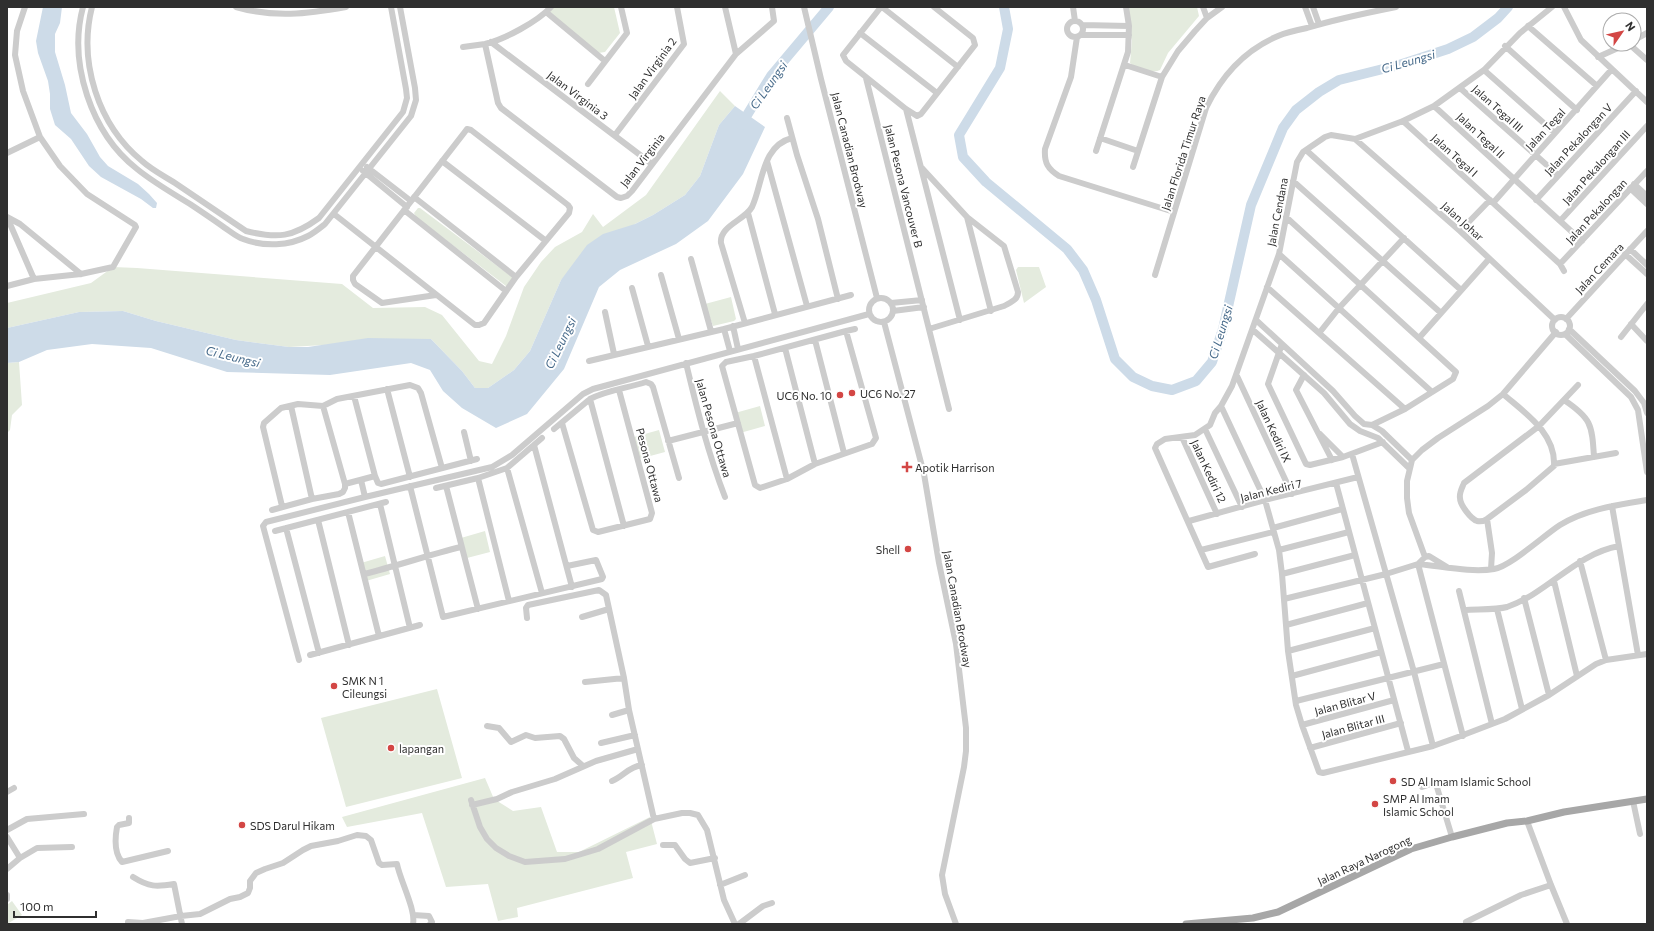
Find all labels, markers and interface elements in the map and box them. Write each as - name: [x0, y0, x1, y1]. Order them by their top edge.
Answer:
- north arrow: [1602, 12, 1642, 52]
- text: N: [1623, 19, 1638, 33]
- street label: Jalan Virginia 2: [625, 35, 679, 102]
- water label: Ci Leungsi: [1379, 46, 1437, 75]
- water label: Ci Leungsi: [746, 58, 790, 112]
- street label: Jalan Virginia 3: [544, 68, 611, 123]
- street label: Jalan Tegal III: [1470, 82, 1526, 134]
- street label: Jalan Canadian Brodway: [828, 91, 871, 210]
- street label: Jalan Florida Timur Raya: [1158, 94, 1209, 212]
- street label: Jalan Pekalongan V: [1541, 100, 1616, 178]
- street label: Jalan Tegal: [1522, 105, 1568, 153]
- street label: Jalan Pesona Vancouver B: [881, 123, 926, 249]
- street label: Jalan Pekalongan III: [1559, 127, 1633, 207]
- street label: Jalan Virginia: [617, 131, 668, 190]
- street label: Jalan Tegal II: [1429, 131, 1481, 180]
- street label: Jalan Tegal I: [1429, 131, 1481, 179]
- street label: Jalan Pekalongan: [1563, 176, 1630, 247]
- street label: Jalan Cendana: [1264, 177, 1291, 248]
- street label: Jalan Johar: [1439, 199, 1487, 244]
- street label: Jalan Cemara: [1572, 240, 1627, 297]
- water label: Ci Leungsi: [1205, 303, 1235, 361]
- water label: Ci Leungsi: [542, 314, 579, 371]
- water label: Ci Leungsi: [204, 343, 262, 370]
- street label: Jalan Pesona Ottawa: [693, 377, 734, 479]
- place label: UC6 No. 27: [860, 387, 916, 400]
- marker: UC6 No. 27: [847, 388, 857, 398]
- place label: UC6 No. 10: [776, 389, 832, 402]
- marker: UC6 No. 10: [835, 390, 845, 400]
- street label: Jalan Kediri IX: [1253, 398, 1294, 465]
- street label: Pesona Ottawa: [634, 426, 666, 504]
- street label: Jalan Kediri 12: [1188, 437, 1229, 505]
- place label: Apotik Harrison: [915, 461, 995, 474]
- marker: Apotik Harrison: [902, 462, 912, 472]
- street label: Jalan Kediri 7: [1239, 476, 1304, 505]
- place label: Shell: [876, 543, 900, 556]
- marker: Shell: [903, 544, 913, 554]
- street label: Jalan Canadian Brodway: [940, 549, 975, 669]
- place label: SMK N 1 Cileungsi: [342, 674, 387, 700]
- marker: SMK N 1 Cileungsi: [329, 681, 339, 691]
- street label: Jalan Blitar V: [1313, 688, 1378, 718]
- street label: Jalan Blitar III: [1320, 711, 1386, 742]
- place label: lapangan: [399, 742, 444, 755]
- marker: lapangan: [386, 743, 396, 753]
- place label: SD Al Imam Islamic School: [1401, 775, 1531, 788]
- marker: SD Al Imam Islamic School: [1388, 776, 1398, 786]
- place label: SMP Al Imam Islamic School: [1383, 792, 1454, 818]
- marker: SMP Al Imam Islamic School: [1370, 799, 1380, 809]
- place label: SDS Darul Hikam: [250, 819, 335, 832]
- marker: SDS Darul Hikam: [237, 820, 247, 830]
- street label: Jalan Raya Narogong: [1315, 833, 1413, 888]
- scale bar: [14, 893, 96, 919]
- text: 100 m: [20, 899, 54, 913]

